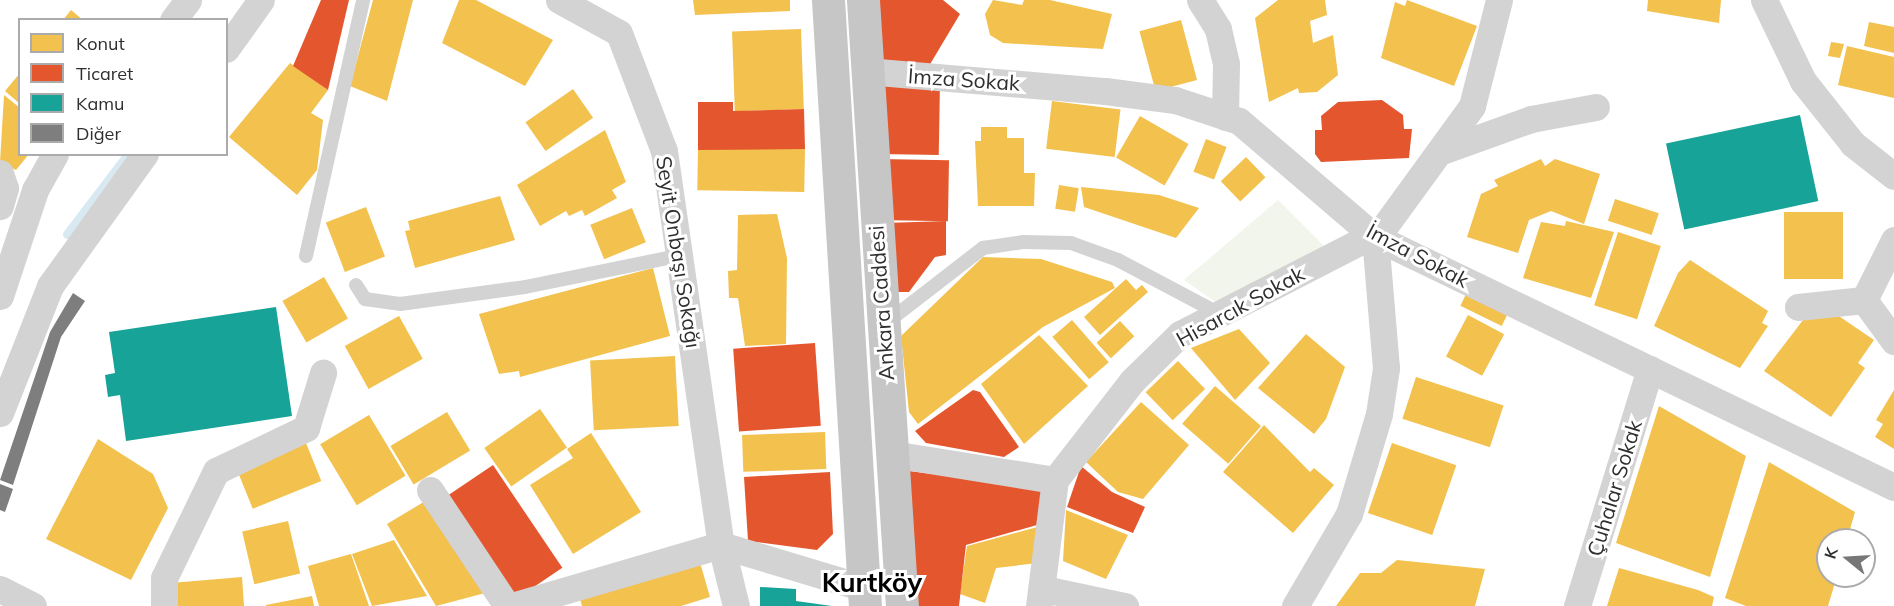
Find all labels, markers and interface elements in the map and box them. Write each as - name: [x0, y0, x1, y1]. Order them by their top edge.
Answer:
- legend: [18, 18, 228, 156]
- text: Konut: [76, 32, 125, 55]
- text: Ticaret: [76, 62, 133, 85]
- street label: İmza Sokak: [907, 63, 1021, 95]
- text: Kamu: [76, 92, 124, 115]
- text: Diğer: [76, 122, 121, 145]
- street label: Seyit Onbaşı Sokağı: [651, 154, 707, 350]
- street label: İmza Sokak: [1363, 218, 1473, 292]
- street label: Ankara Caddesi: [863, 225, 899, 381]
- street label: Hisarcık Sokak: [1172, 260, 1308, 352]
- street label: Çuhalar Sokak: [1581, 417, 1647, 559]
- north arrow: [1816, 528, 1876, 588]
- text: K: [1820, 545, 1842, 561]
- district label: Kurtköy: [822, 567, 922, 599]

